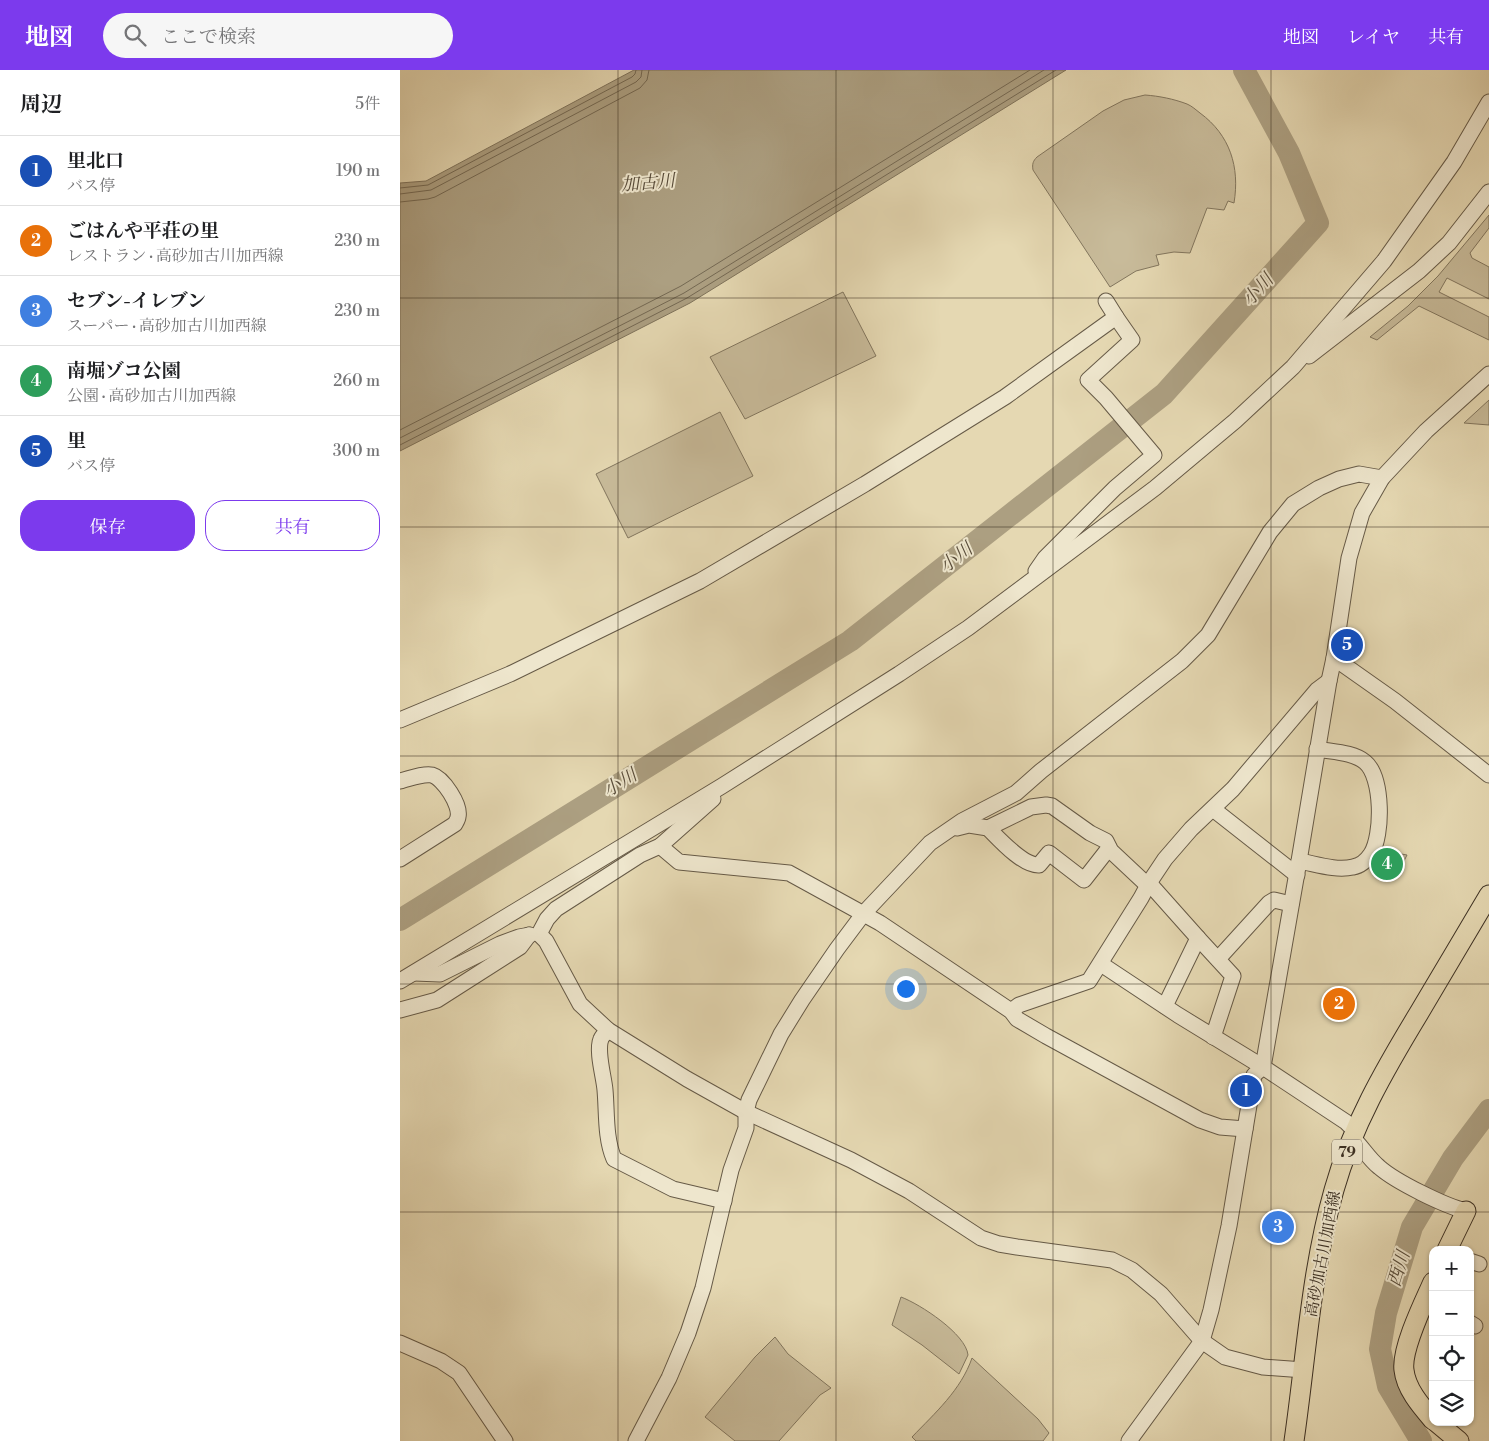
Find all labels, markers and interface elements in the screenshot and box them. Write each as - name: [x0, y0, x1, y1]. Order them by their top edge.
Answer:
- search box: [103, 13, 453, 58]
- icon: search: [121, 21, 149, 49]
- text: 地図: [25, 23, 73, 53]
- text: ここで検索: [161, 25, 256, 49]
- text: 地図: [1283, 26, 1319, 49]
- text: レイヤ: [1347, 26, 1400, 49]
- text: 共有: [1428, 26, 1464, 49]
- text: 周辺: [20, 92, 62, 118]
- text: 5件: [355, 94, 380, 114]
- text: 里北口: [67, 149, 124, 173]
- text: 1: [32, 161, 40, 181]
- text: 190 m: [336, 161, 380, 181]
- water label: 加古川: [620, 169, 678, 197]
- text: バス停: [67, 176, 115, 196]
- text: ごはんや平荘の里: [67, 219, 219, 243]
- text: 2: [31, 231, 41, 251]
- text: 230 m: [334, 231, 380, 251]
- text: レストラン · 高砂加古川加西線: [67, 246, 284, 266]
- water label: 小川: [1237, 267, 1280, 311]
- text: セブン-イレブン: [67, 289, 206, 313]
- text: 3: [31, 301, 41, 321]
- text: 230 m: [334, 301, 380, 321]
- text: スーパー · 高砂加古川加西線: [67, 316, 267, 336]
- text: 南堀ゾコ公園: [67, 359, 181, 383]
- text: 4: [31, 371, 41, 391]
- text: 260 m: [333, 371, 380, 391]
- text: 公園 · 高砂加古川加西線: [67, 386, 236, 406]
- text: 里: [67, 429, 86, 453]
- text: 5: [31, 441, 41, 461]
- text: 300 m: [333, 441, 380, 461]
- text: バス停: [67, 456, 115, 476]
- button: 保存: [20, 500, 195, 551]
- button: 共有: [205, 500, 380, 551]
- water label: 小川: [935, 537, 979, 578]
- pin: 5: [1331, 626, 1363, 664]
- water label: 小川: [599, 763, 643, 802]
- pin: 4: [1371, 845, 1403, 883]
- your location: [893, 976, 919, 1002]
- pin: 2: [1323, 985, 1355, 1023]
- pin: 1: [1230, 1072, 1262, 1110]
- road number: 79: [1332, 1140, 1362, 1164]
- street label: 高砂加古川加西線: [1301, 1189, 1345, 1319]
- pin: 3: [1262, 1208, 1294, 1246]
- map controls: [1429, 1246, 1474, 1426]
- button: +: [1429, 1246, 1474, 1291]
- water label: 西川: [1383, 1247, 1416, 1290]
- button: −: [1429, 1291, 1474, 1336]
- button: locate: [1429, 1336, 1474, 1381]
- button: layers: [1429, 1381, 1474, 1426]

